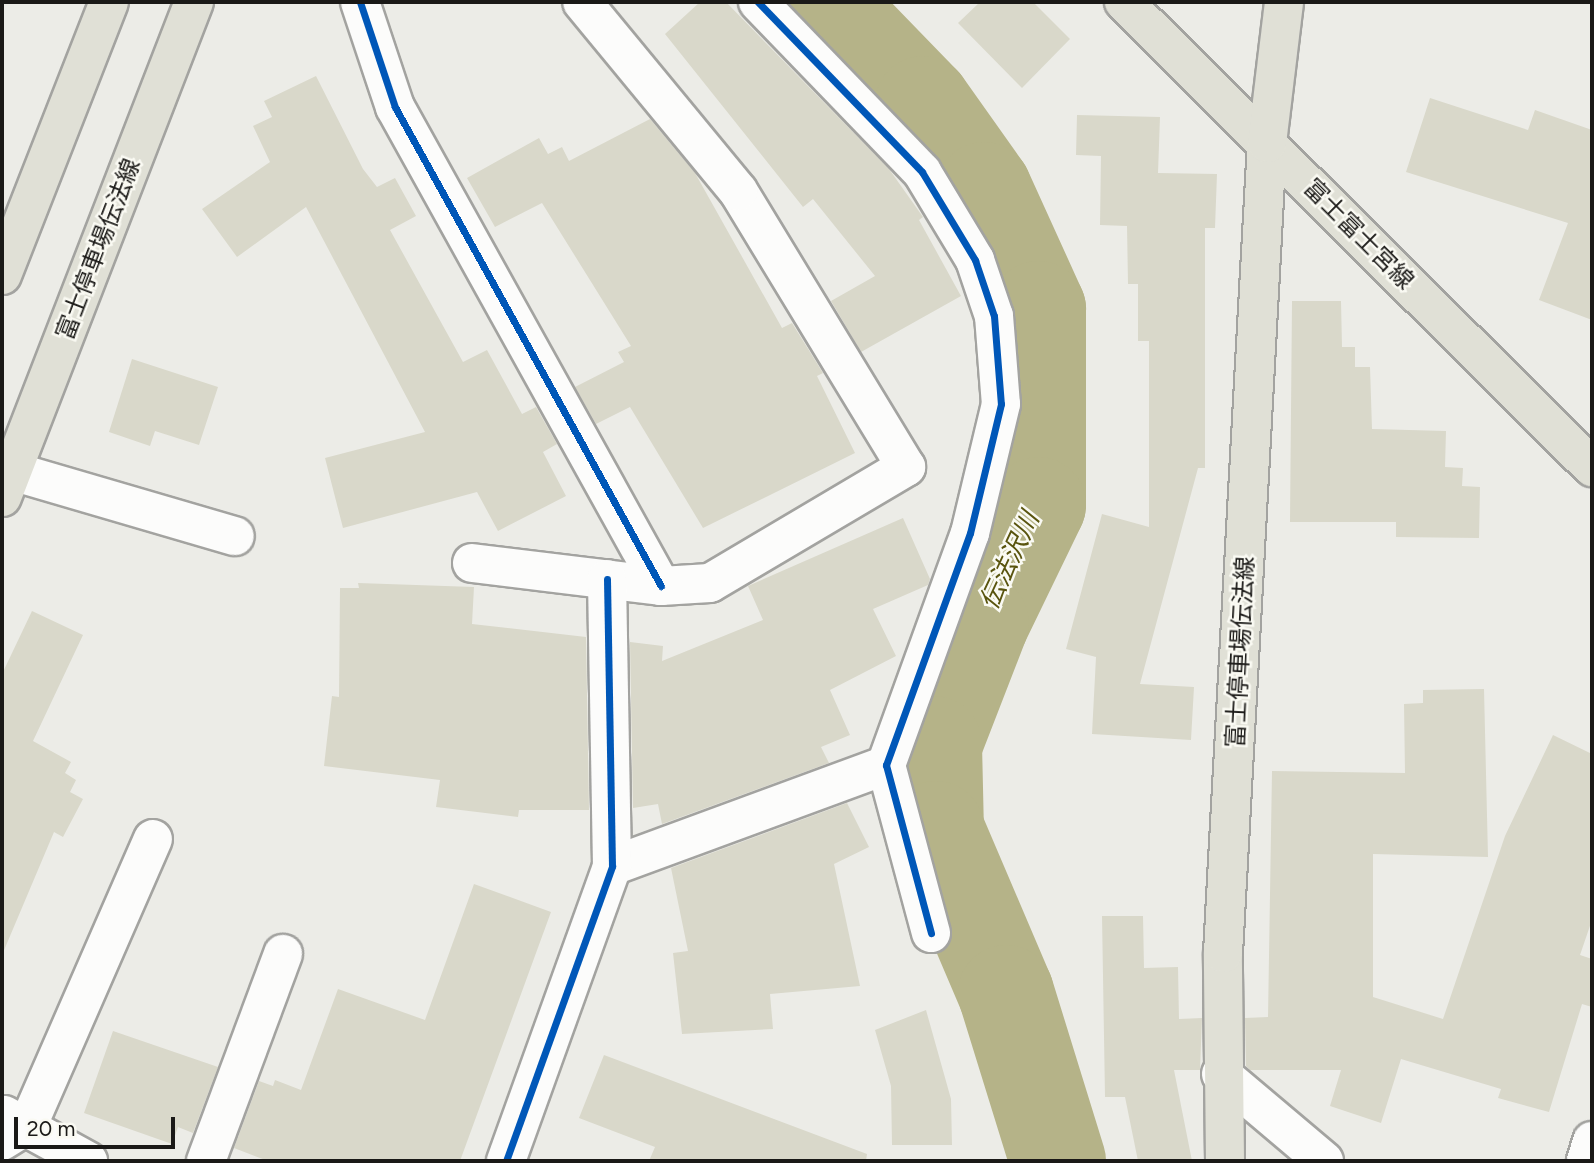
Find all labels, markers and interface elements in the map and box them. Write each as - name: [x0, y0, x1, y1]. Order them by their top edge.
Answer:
- street label: 富士停車場伝法線: [50, 154, 146, 344]
- street label: 富士富士宮線: [1298, 173, 1420, 295]
- water label: 伝法沢川: [974, 507, 1046, 615]
- street label: 富士停車場伝法線: [1221, 555, 1259, 749]
- scale bar: [18, 1104, 178, 1148]
- text: 20 m: [27, 1116, 75, 1141]

